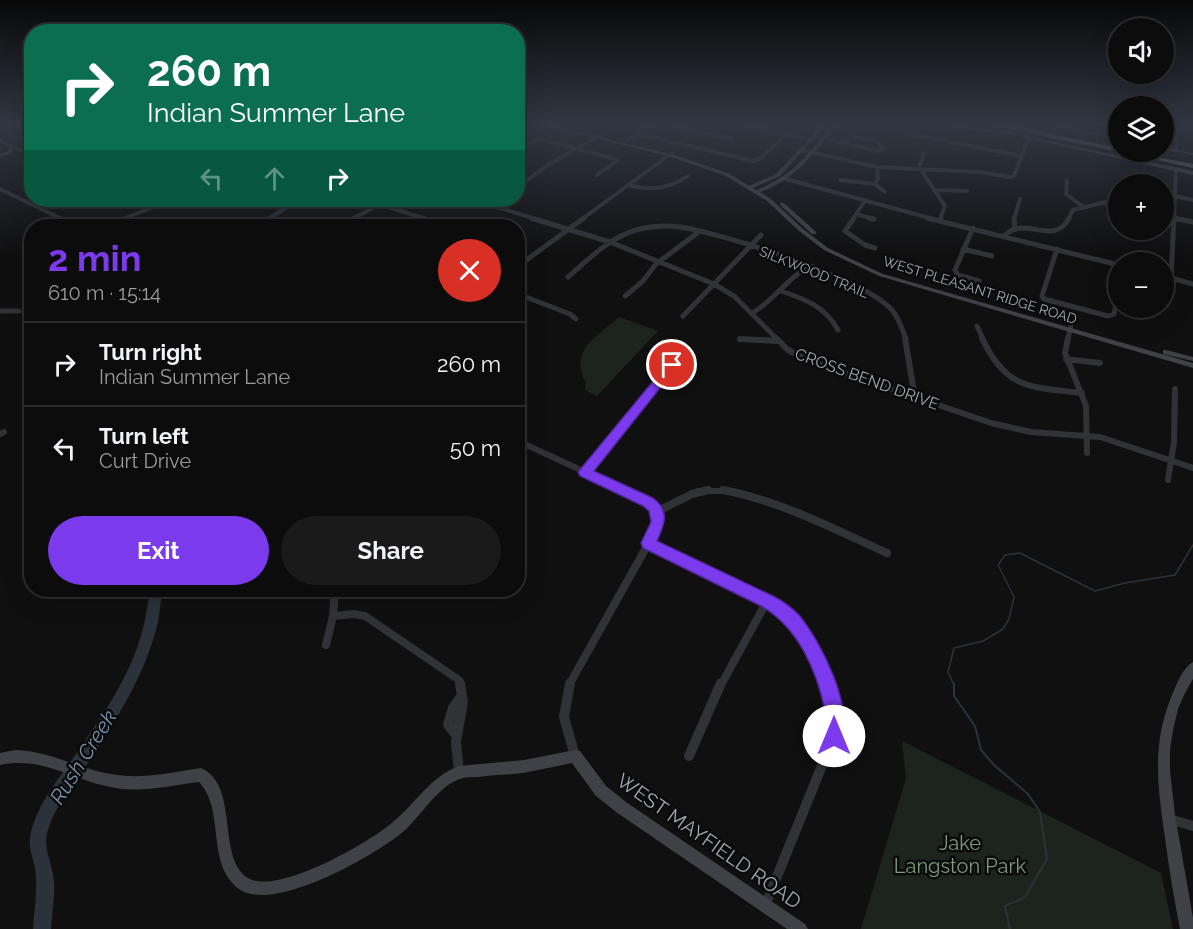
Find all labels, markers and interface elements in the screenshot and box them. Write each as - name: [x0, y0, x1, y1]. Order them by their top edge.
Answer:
- map controls: [1108, 18, 1174, 318]
- button: sound: [1108, 18, 1174, 84]
- text: 260 m: [147, 47, 271, 96]
- icon: right: [48, 48, 126, 126]
- button: layers: [1108, 96, 1174, 162]
- text: Indian Summer Lane: [147, 97, 405, 128]
- icon: left: [195, 162, 228, 195]
- icon: ahead: [258, 162, 291, 195]
- icon: right: [321, 162, 354, 195]
- button: +: [1108, 174, 1174, 240]
- text: 2 min: [48, 237, 141, 279]
- button: close: [438, 239, 501, 302]
- street label: SILKWOOD TRAIL: [757, 243, 871, 301]
- button: −: [1108, 252, 1174, 318]
- street label: WEST PLEASANT RIDGE ROAD: [881, 253, 1079, 327]
- text: 610 m · 15:14: [48, 281, 161, 305]
- text: Turn right: [99, 339, 202, 365]
- pin: [646, 339, 697, 390]
- street label: CROSS BEND DRIVE: [792, 344, 942, 414]
- icon: right: [48, 348, 81, 381]
- icon: arrive: [655, 348, 688, 381]
- text: 260 m: [437, 351, 501, 377]
- text: Indian Summer Lane: [99, 365, 290, 389]
- text: Turn left: [99, 423, 189, 449]
- icon: left: [48, 432, 81, 465]
- text: 50 m: [450, 435, 501, 461]
- text: Curt Drive: [99, 449, 191, 473]
- button: Exit: [48, 516, 269, 585]
- button: Share: [281, 516, 501, 585]
- position arrow: [802, 704, 866, 768]
- water label: Rush Creek: [44, 705, 122, 809]
- street label: WEST MAYFIELD ROAD: [612, 768, 806, 914]
- park label: Jake Langston Park: [894, 831, 1027, 878]

